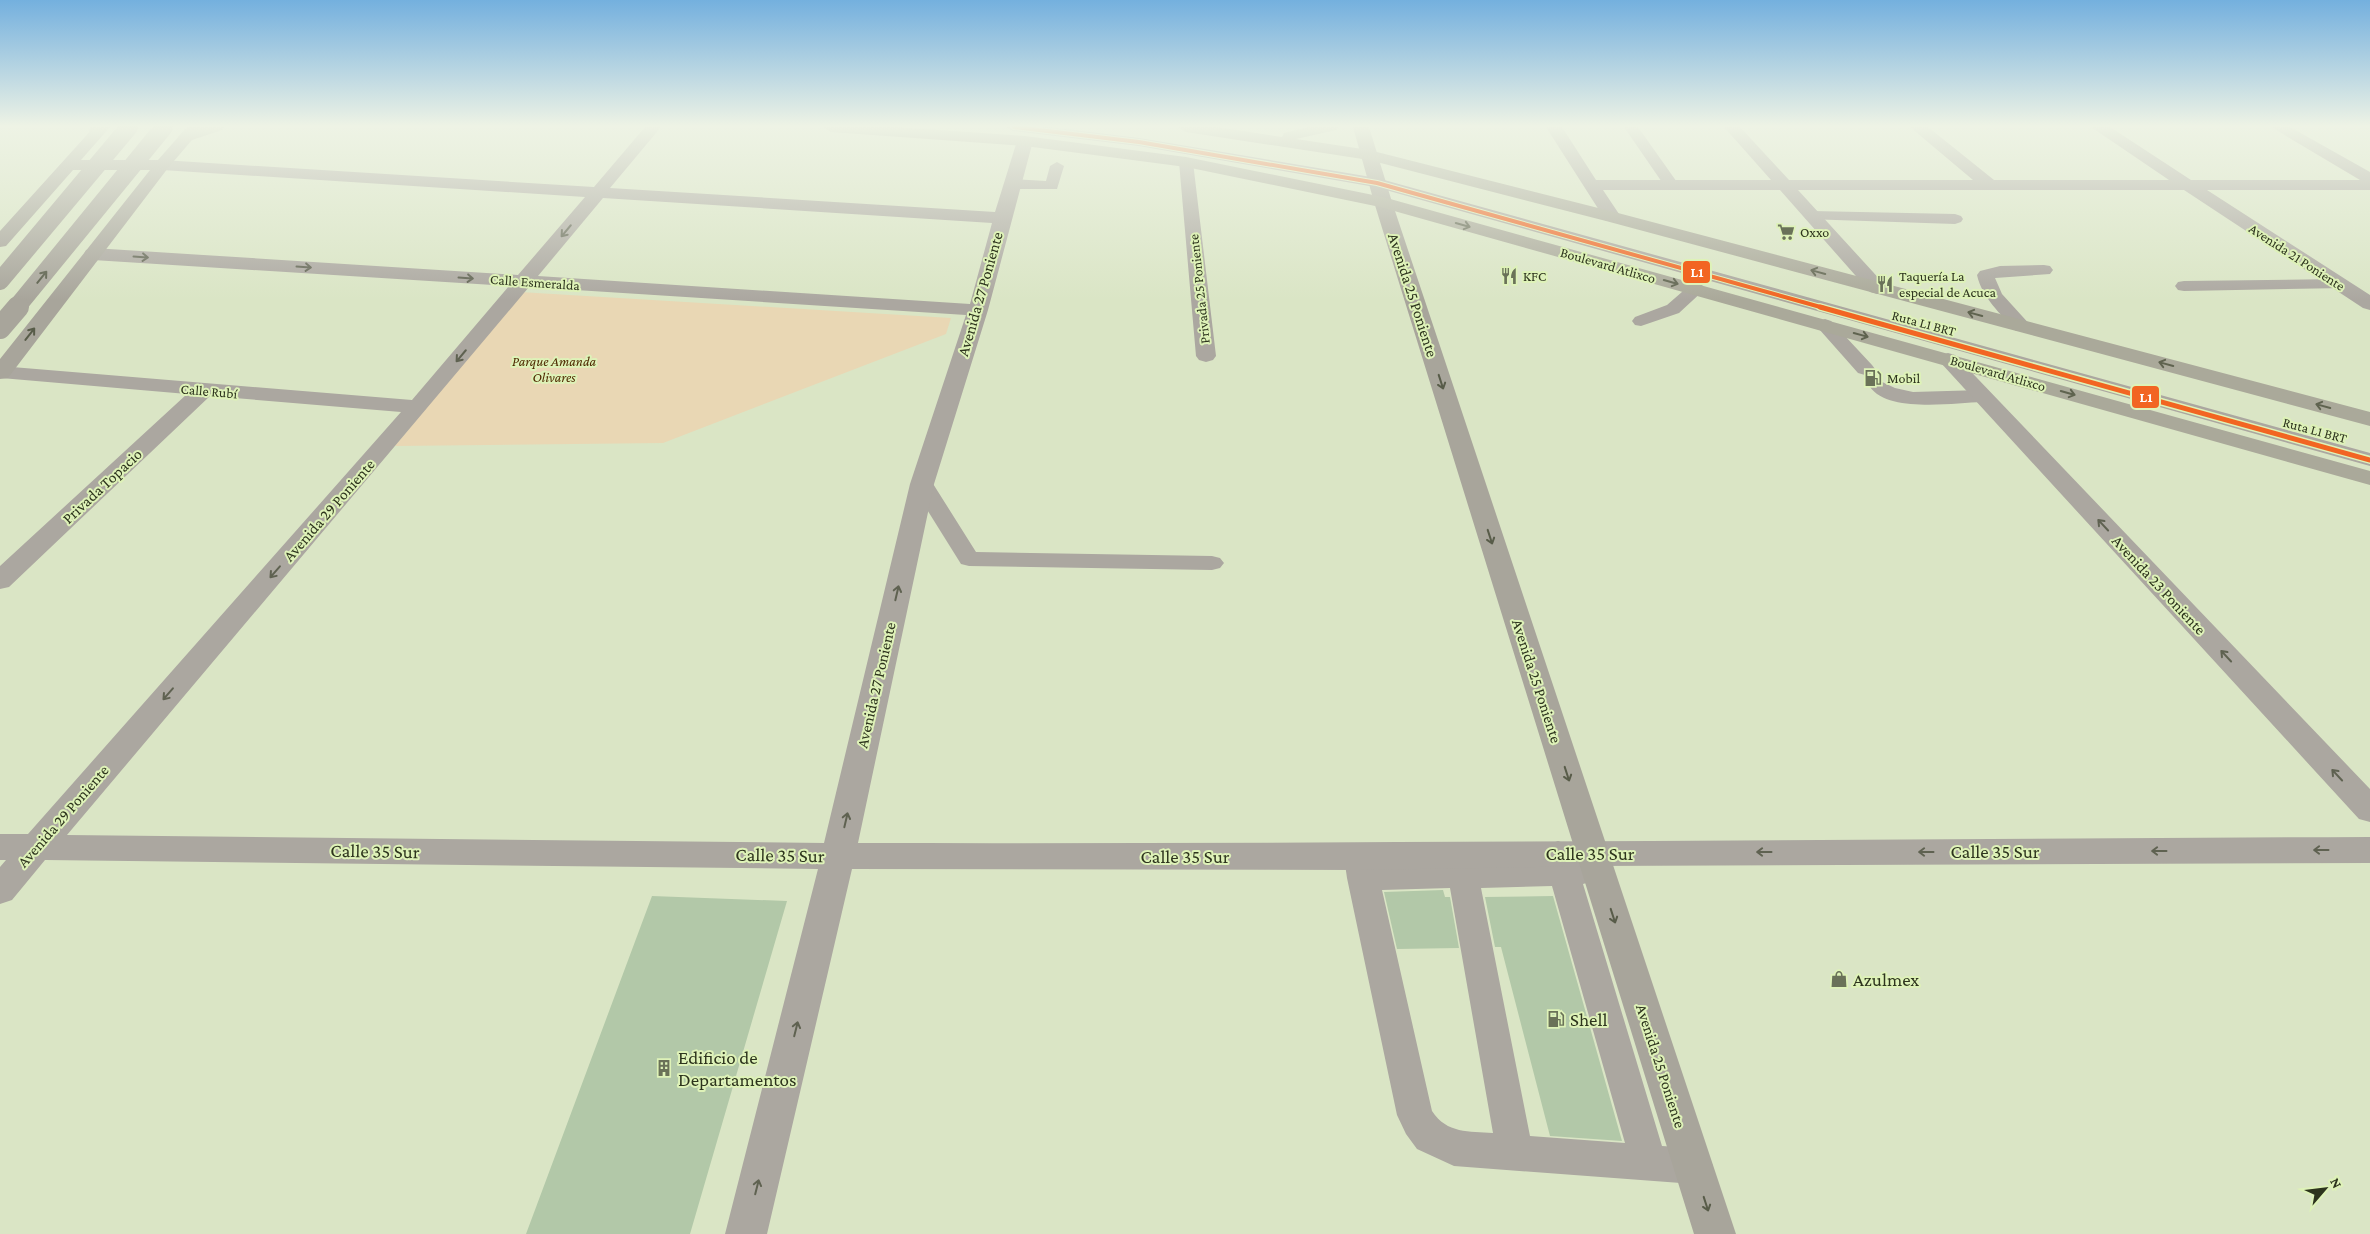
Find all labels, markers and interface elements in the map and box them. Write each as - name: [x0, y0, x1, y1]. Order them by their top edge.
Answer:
- one-way arrow: [1455, 220, 1471, 230]
- street label: Avenida 21 Poniente: [2246, 220, 2348, 294]
- supermarket icon: Oxxo: [1776, 222, 1796, 242]
- place label: Oxxo: [1800, 224, 1829, 240]
- one-way arrow: [560, 225, 571, 238]
- street label: Avenida 27 Poniente: [954, 230, 1006, 358]
- street label: Avenida 25 Poniente: [1385, 231, 1441, 359]
- street label: Privada 25 Poniente: [1185, 233, 1213, 345]
- street label: Boulevard Atlixco: [1559, 244, 1657, 286]
- one-way arrow: [133, 253, 149, 262]
- line badge: L1: [1682, 260, 1711, 284]
- one-way arrow: [295, 263, 311, 272]
- text: L1: [1691, 264, 1703, 280]
- restaurant icon: KFC: [1499, 266, 1519, 286]
- one-way arrow: [1810, 267, 1826, 276]
- place label: KFC: [1523, 268, 1546, 284]
- place label: Taquería La especial de Acuca: [1899, 268, 1997, 300]
- one-way arrow: [36, 271, 47, 284]
- street label: Calle Esmeralda: [490, 271, 581, 293]
- one-way arrow: [457, 273, 473, 282]
- restaurant icon: Taquería La especial de Acuca: [1875, 274, 1895, 294]
- one-way arrow: [1662, 278, 1678, 287]
- street label: Ruta L1 BRT: [1890, 307, 1958, 339]
- one-way arrow: [1967, 309, 1983, 318]
- one-way arrow: [25, 328, 36, 341]
- one-way arrow: [1852, 330, 1868, 340]
- one-way arrow: [455, 349, 467, 362]
- street label: Boulevard Atlixco: [1949, 352, 2047, 394]
- park label: Parque Amanda Olivares: [512, 353, 596, 385]
- one-way arrow: [2158, 359, 2174, 369]
- fuel station icon: Mobil: [1863, 368, 1883, 388]
- place label: Mobil: [1887, 370, 1920, 386]
- one-way arrow: [1436, 374, 1446, 390]
- street label: Calle Rubí: [180, 381, 238, 401]
- line badge: L1: [2131, 385, 2160, 409]
- one-way arrow: [2059, 388, 2075, 398]
- text: L1: [2140, 389, 2152, 405]
- one-way arrow: [2315, 401, 2331, 410]
- street label: Ruta L1 BRT: [2281, 414, 2349, 446]
- street label: Privada Topacio: [59, 445, 146, 528]
- street label: Avenida 29 Poniente: [280, 455, 378, 565]
- one-way arrow: [2097, 518, 2109, 531]
- one-way arrow: [1486, 528, 1496, 544]
- street label: Avenida 23 Poniente: [2109, 532, 2209, 638]
- one-way arrow: [269, 565, 281, 578]
- one-way arrow: [893, 585, 902, 601]
- street label: Avenida 25 Poniente: [1509, 617, 1565, 745]
- street label: Avenida 27 Poniente: [853, 620, 899, 750]
- one-way arrow: [2220, 650, 2232, 662]
- one-way arrow: [163, 688, 174, 701]
- street label: Avenida 29 Poniente: [14, 761, 112, 871]
- one-way arrow: [1563, 766, 1572, 782]
- one-way arrow: [2331, 768, 2343, 781]
- one-way arrow: [842, 812, 851, 828]
- street label: Calle 35 Sur: [330, 840, 420, 862]
- street label: Calle 35 Sur: [1950, 841, 2040, 862]
- street label: Calle 35 Sur: [1545, 843, 1635, 864]
- street label: Calle 35 Sur: [735, 844, 825, 866]
- one-way arrow: [2314, 845, 2330, 855]
- street label: Calle 35 Sur: [1140, 846, 1230, 867]
- one-way arrow: [2151, 846, 2168, 856]
- one-way arrow: [1756, 847, 1772, 857]
- one-way arrow: [1919, 847, 1935, 857]
- one-way arrow: [1609, 908, 1618, 923]
- shop icon: Azulmex: [1829, 969, 1849, 989]
- place label: Azulmex: [1853, 969, 1919, 990]
- street label: Avenida 25 Poniente: [1633, 1002, 1689, 1130]
- fuel station icon: Shell: [1546, 1009, 1566, 1029]
- place label: Shell: [1570, 1009, 1607, 1030]
- one-way arrow: [792, 1021, 801, 1037]
- place label: Edificio de Departamentos: [678, 1047, 796, 1090]
- building icon: Edificio de Departamentos: [654, 1058, 674, 1078]
- north arrow: [2300, 1164, 2350, 1214]
- text: N: [2327, 1175, 2346, 1191]
- one-way arrow: [753, 1179, 762, 1195]
- one-way arrow: [1701, 1196, 1711, 1212]

